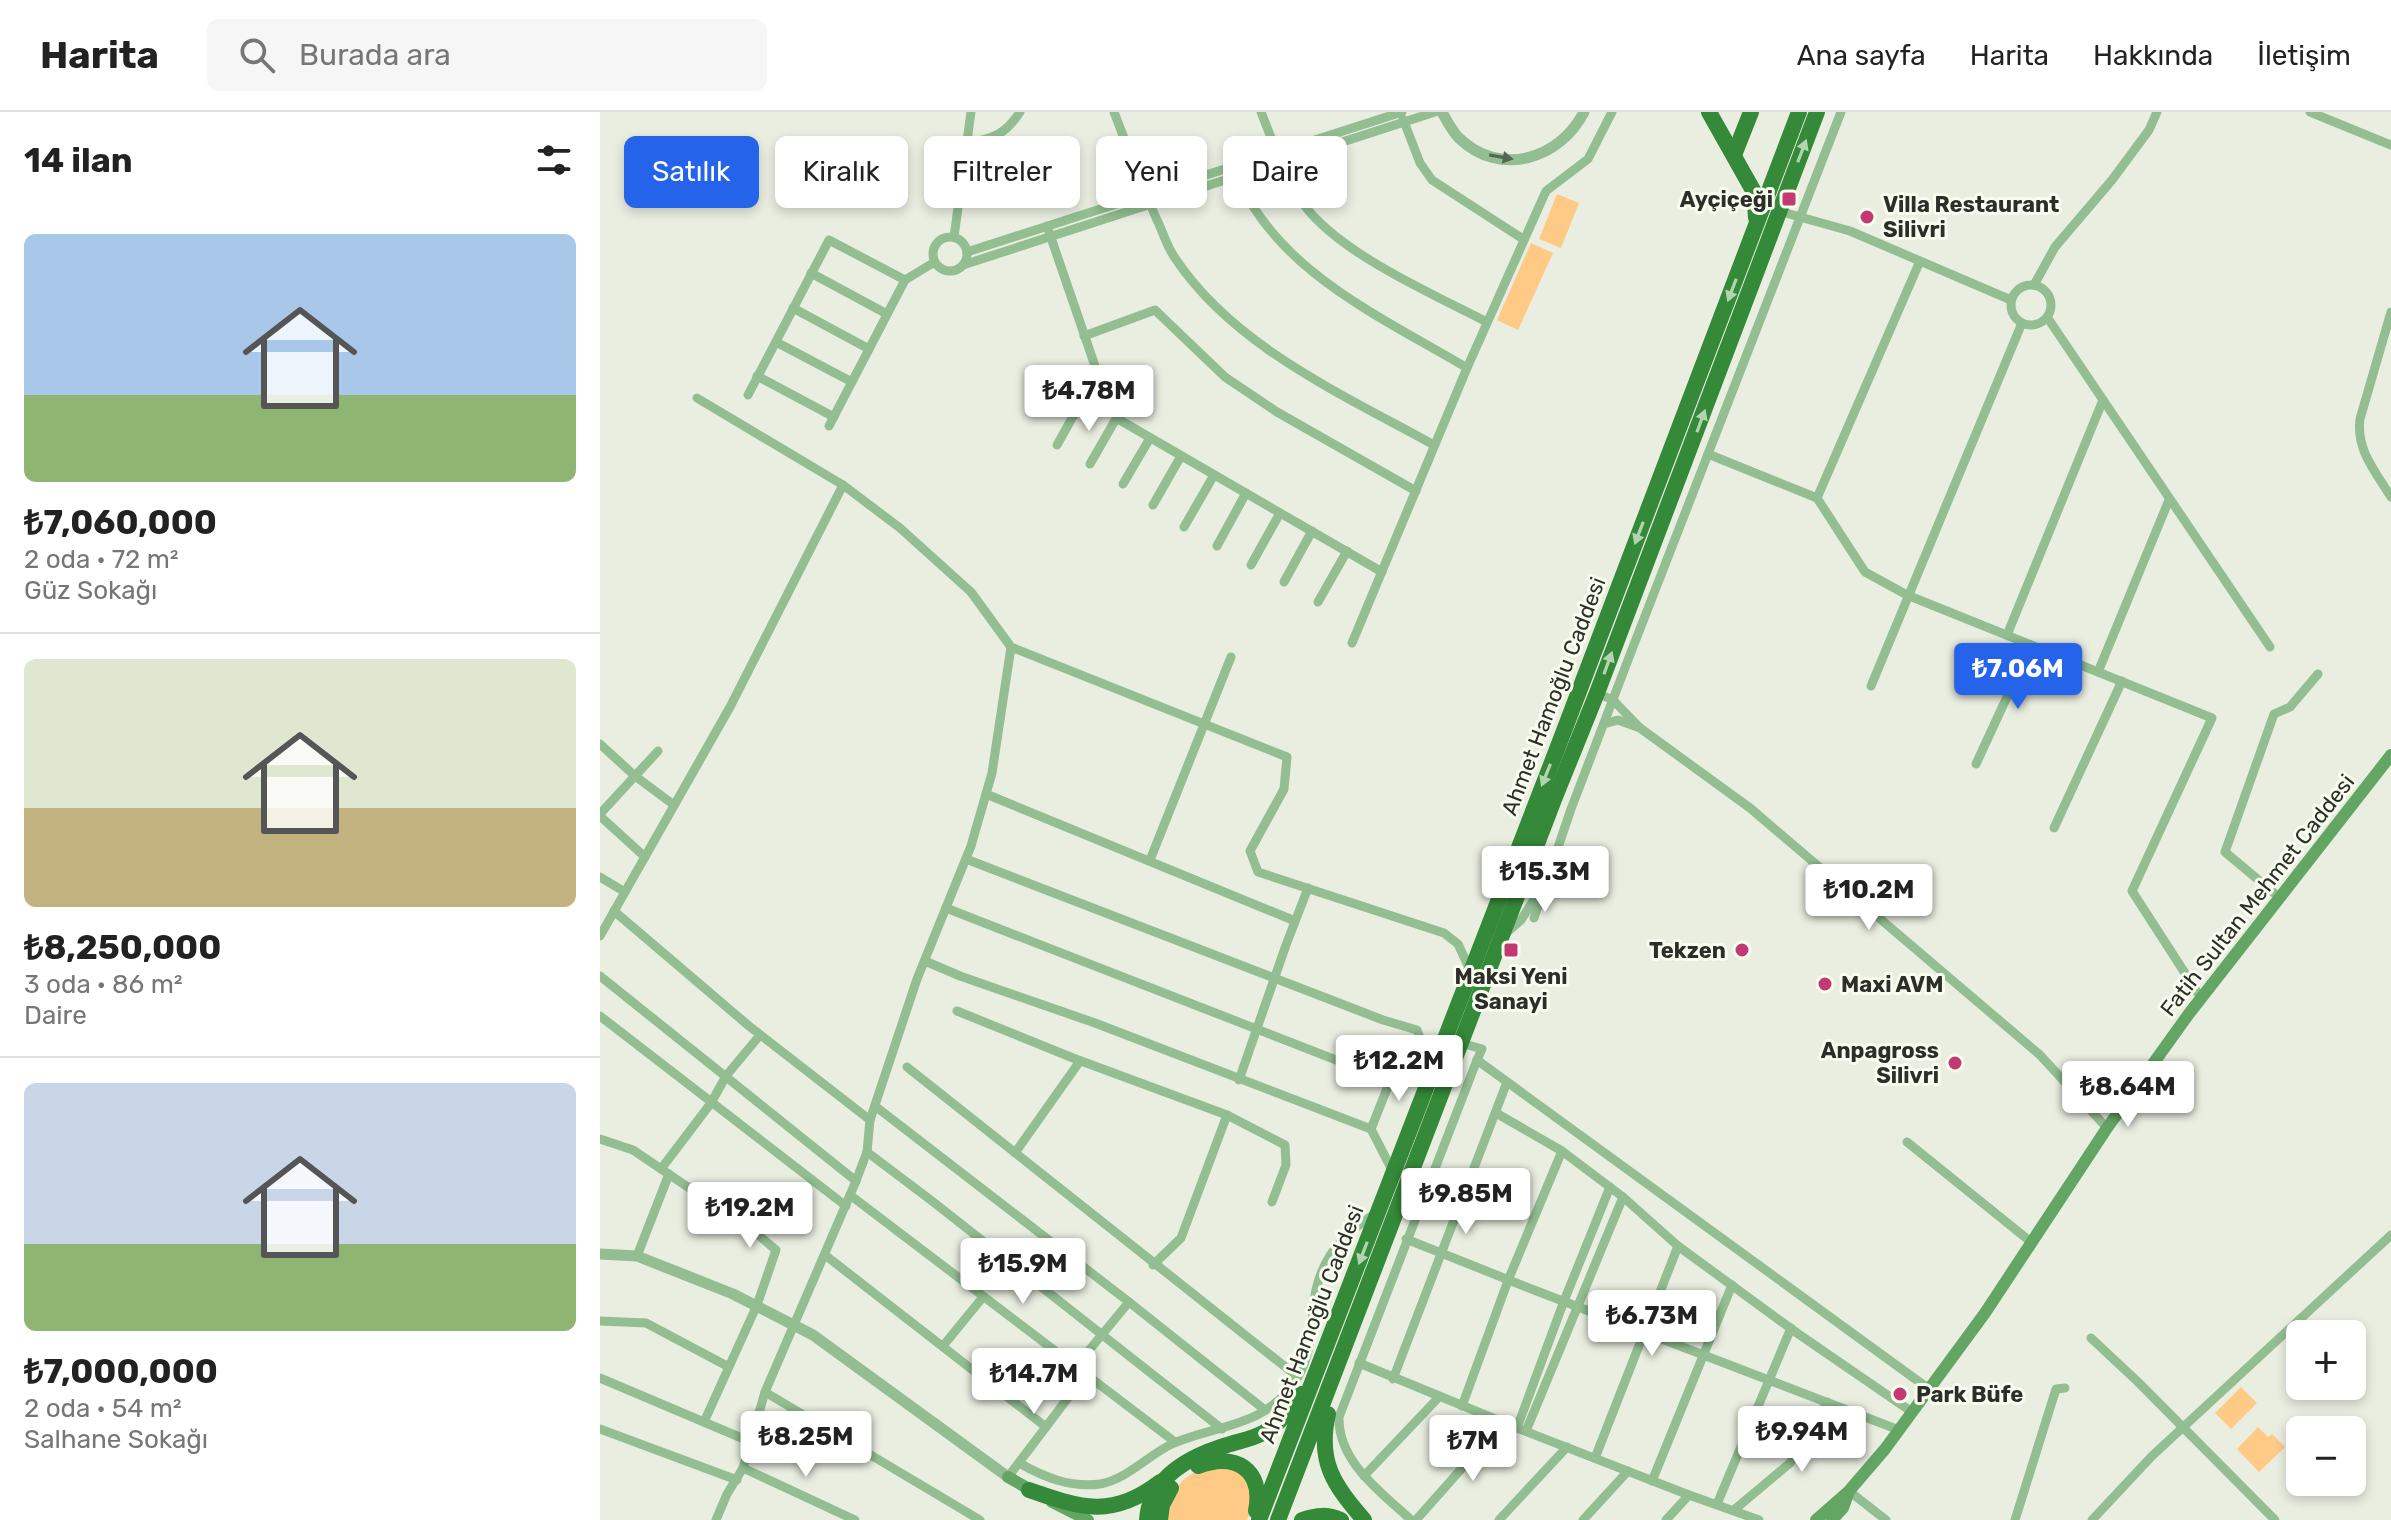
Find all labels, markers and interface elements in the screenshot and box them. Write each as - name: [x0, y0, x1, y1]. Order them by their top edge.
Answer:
- search box: [207, 19, 767, 91]
- text: Harita: [40, 32, 159, 78]
- icon: search: [235, 33, 279, 77]
- text: Burada ara: [299, 37, 451, 73]
- text: Ana sayfa: [1797, 39, 1926, 72]
- text: Harita: [1970, 39, 2049, 72]
- text: Hakkında: [2093, 39, 2213, 72]
- text: İletişim: [2257, 39, 2351, 72]
- chip: Satılık: [624, 136, 759, 208]
- chip: Kiralık: [775, 136, 908, 208]
- chip: Filtreler: [924, 136, 1080, 208]
- chip: Yeni: [1096, 136, 1207, 208]
- chip: Daire: [1223, 136, 1347, 208]
- icon: filters: [532, 138, 576, 182]
- one-way arrow: [1796, 139, 1809, 163]
- text: 14 ilan: [24, 140, 133, 181]
- one-way arrow: [1489, 152, 1514, 164]
- place label: Ayçiçeği: [1680, 186, 1773, 213]
- marker: Ayçiçeği: [1780, 190, 1798, 208]
- place label: Villa Restaurant Silivri: [1883, 191, 2059, 243]
- marker: Villa Restaurant Silivri: [1858, 208, 1876, 226]
- one-way arrow: [1725, 278, 1738, 302]
- icon: home: [228, 286, 372, 430]
- pin: ₺4.78M: [1024, 365, 1154, 433]
- text: ₺4.78M: [1042, 375, 1136, 406]
- one-way arrow: [1695, 409, 1708, 433]
- text: ₺7,060,000: [24, 502, 217, 543]
- one-way arrow: [1632, 521, 1645, 545]
- text: 2 oda · 72 m²: [24, 544, 179, 575]
- street label: Ahmet Hamoğlu Caddesi: [1496, 573, 1611, 819]
- text: Güz Sokağı: [24, 575, 157, 606]
- pin: ₺7.06M: [1953, 643, 2083, 711]
- one-way arrow: [1602, 651, 1615, 675]
- text: ₺7.06M: [1972, 653, 2064, 684]
- icon: home: [228, 711, 372, 855]
- one-way arrow: [1539, 763, 1552, 787]
- street label: Fatih Sultan Mehmet Caddesi: [2155, 769, 2360, 1022]
- pin: ₺15.3M: [1480, 846, 1610, 914]
- text: ₺15.3M: [1500, 856, 1590, 887]
- pin: ₺10.2M: [1804, 864, 1934, 932]
- text: ₺10.2M: [1823, 874, 1915, 905]
- text: ₺8,250,000: [24, 927, 221, 968]
- place label: Tekzen: [1649, 937, 1726, 964]
- marker: Maksi Yeni Sanayi: [1502, 941, 1520, 959]
- marker: Tekzen: [1733, 941, 1751, 959]
- place label: Maksi Yeni Sanayi: [1455, 963, 1567, 1015]
- text: 3 oda · 86 m²: [24, 969, 183, 1000]
- place label: Maxi AVM: [1841, 971, 1944, 998]
- marker: Maxi AVM: [1816, 975, 1834, 993]
- text: Daire: [24, 1000, 87, 1031]
- pin: ₺12.2M: [1334, 1035, 1464, 1103]
- place label: Anpagross Silivri: [1821, 1037, 1939, 1089]
- text: ₺12.2M: [1354, 1045, 1444, 1076]
- marker: Anpagross Silivri: [1946, 1054, 1964, 1072]
- pin: ₺8.64M: [2063, 1061, 2193, 1129]
- text: ₺8.64M: [2080, 1071, 2176, 1102]
- icon: home: [228, 1135, 372, 1279]
- pin: ₺9.85M: [1401, 1168, 1531, 1236]
- text: ₺9.85M: [1419, 1178, 1513, 1209]
- pin: ₺19.2M: [685, 1182, 815, 1250]
- text: ₺19.2M: [706, 1192, 794, 1223]
- street label: Ahmet Hamoğlu Caddesi: [1254, 1201, 1369, 1447]
- pin: ₺15.9M: [958, 1238, 1088, 1306]
- one-way arrow: [1356, 1241, 1369, 1265]
- text: ₺15.9M: [978, 1248, 1068, 1279]
- pin: ₺6.73M: [1587, 1290, 1717, 1358]
- text: ₺6.73M: [1606, 1300, 1698, 1331]
- map controls: [2286, 1320, 2366, 1496]
- button: +: [2286, 1320, 2366, 1400]
- pin: ₺14.7M: [969, 1348, 1099, 1416]
- text: ₺7,000,000: [24, 1351, 218, 1392]
- text: ₺14.7M: [990, 1358, 1078, 1389]
- place label: Park Büfe: [1916, 1381, 2023, 1408]
- marker: Park Büfe: [1891, 1385, 1909, 1403]
- text: 2 oda · 54 m²: [24, 1393, 182, 1424]
- pin: ₺9.94M: [1737, 1406, 1867, 1474]
- pin: ₺8.25M: [741, 1411, 871, 1479]
- pin: ₺7M: [1434, 1415, 1512, 1483]
- text: ₺9.94M: [1756, 1416, 1848, 1447]
- button: −: [2286, 1416, 2366, 1496]
- text: ₺8.25M: [759, 1421, 853, 1452]
- text: Salhane Sokağı: [24, 1424, 208, 1455]
- text: ₺7M: [1447, 1425, 1499, 1456]

